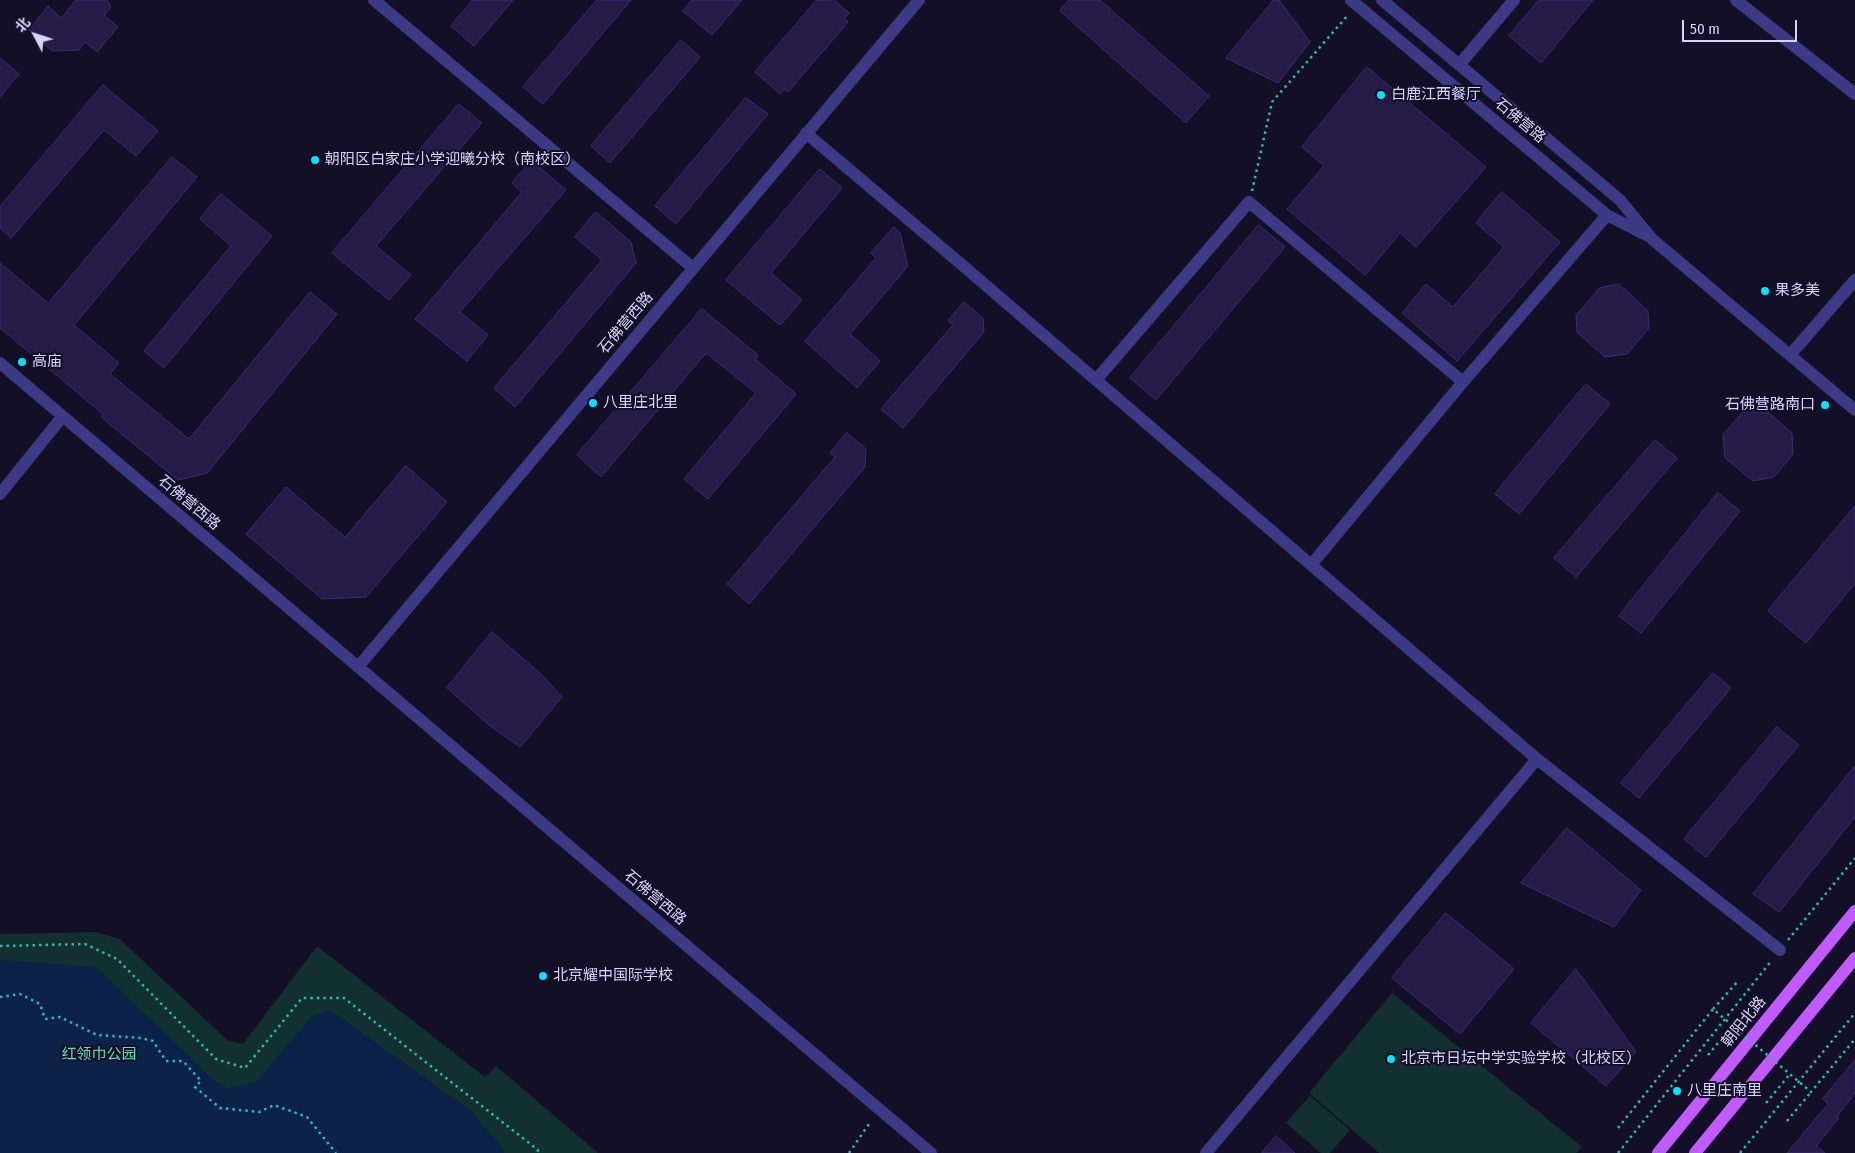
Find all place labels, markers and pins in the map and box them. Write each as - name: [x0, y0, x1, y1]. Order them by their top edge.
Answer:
- place label: 白鹿江西餐厅: [1391, 86, 1481, 104]
- marker: 白鹿江西餐厅: [1375, 89, 1387, 101]
- place label: 朝阳区白家庄小学迎曦分校（南校区）: [325, 151, 580, 169]
- marker: 朝阳区白家庄小学迎曦分校（南校区）: [309, 154, 321, 166]
- place label: 果多美: [1775, 282, 1820, 300]
- marker: 果多美: [1759, 285, 1771, 297]
- place label: 高庙: [32, 353, 62, 371]
- marker: 高庙: [16, 356, 28, 368]
- place label: 八里庄北里: [603, 394, 678, 412]
- place label: 石佛营路南口: [1725, 396, 1815, 414]
- marker: 八里庄北里: [587, 397, 599, 409]
- marker: 石佛营路南口: [1819, 399, 1831, 411]
- place label: 北京耀中国际学校: [553, 967, 673, 985]
- marker: 北京耀中国际学校: [537, 970, 549, 982]
- place label: 北京市日坛中学实验学校（北校区）: [1401, 1050, 1641, 1068]
- marker: 北京市日坛中学实验学校（北校区）: [1385, 1053, 1397, 1065]
- place label: 八里庄南里: [1687, 1082, 1762, 1100]
- marker: 八里庄南里: [1671, 1085, 1683, 1097]

